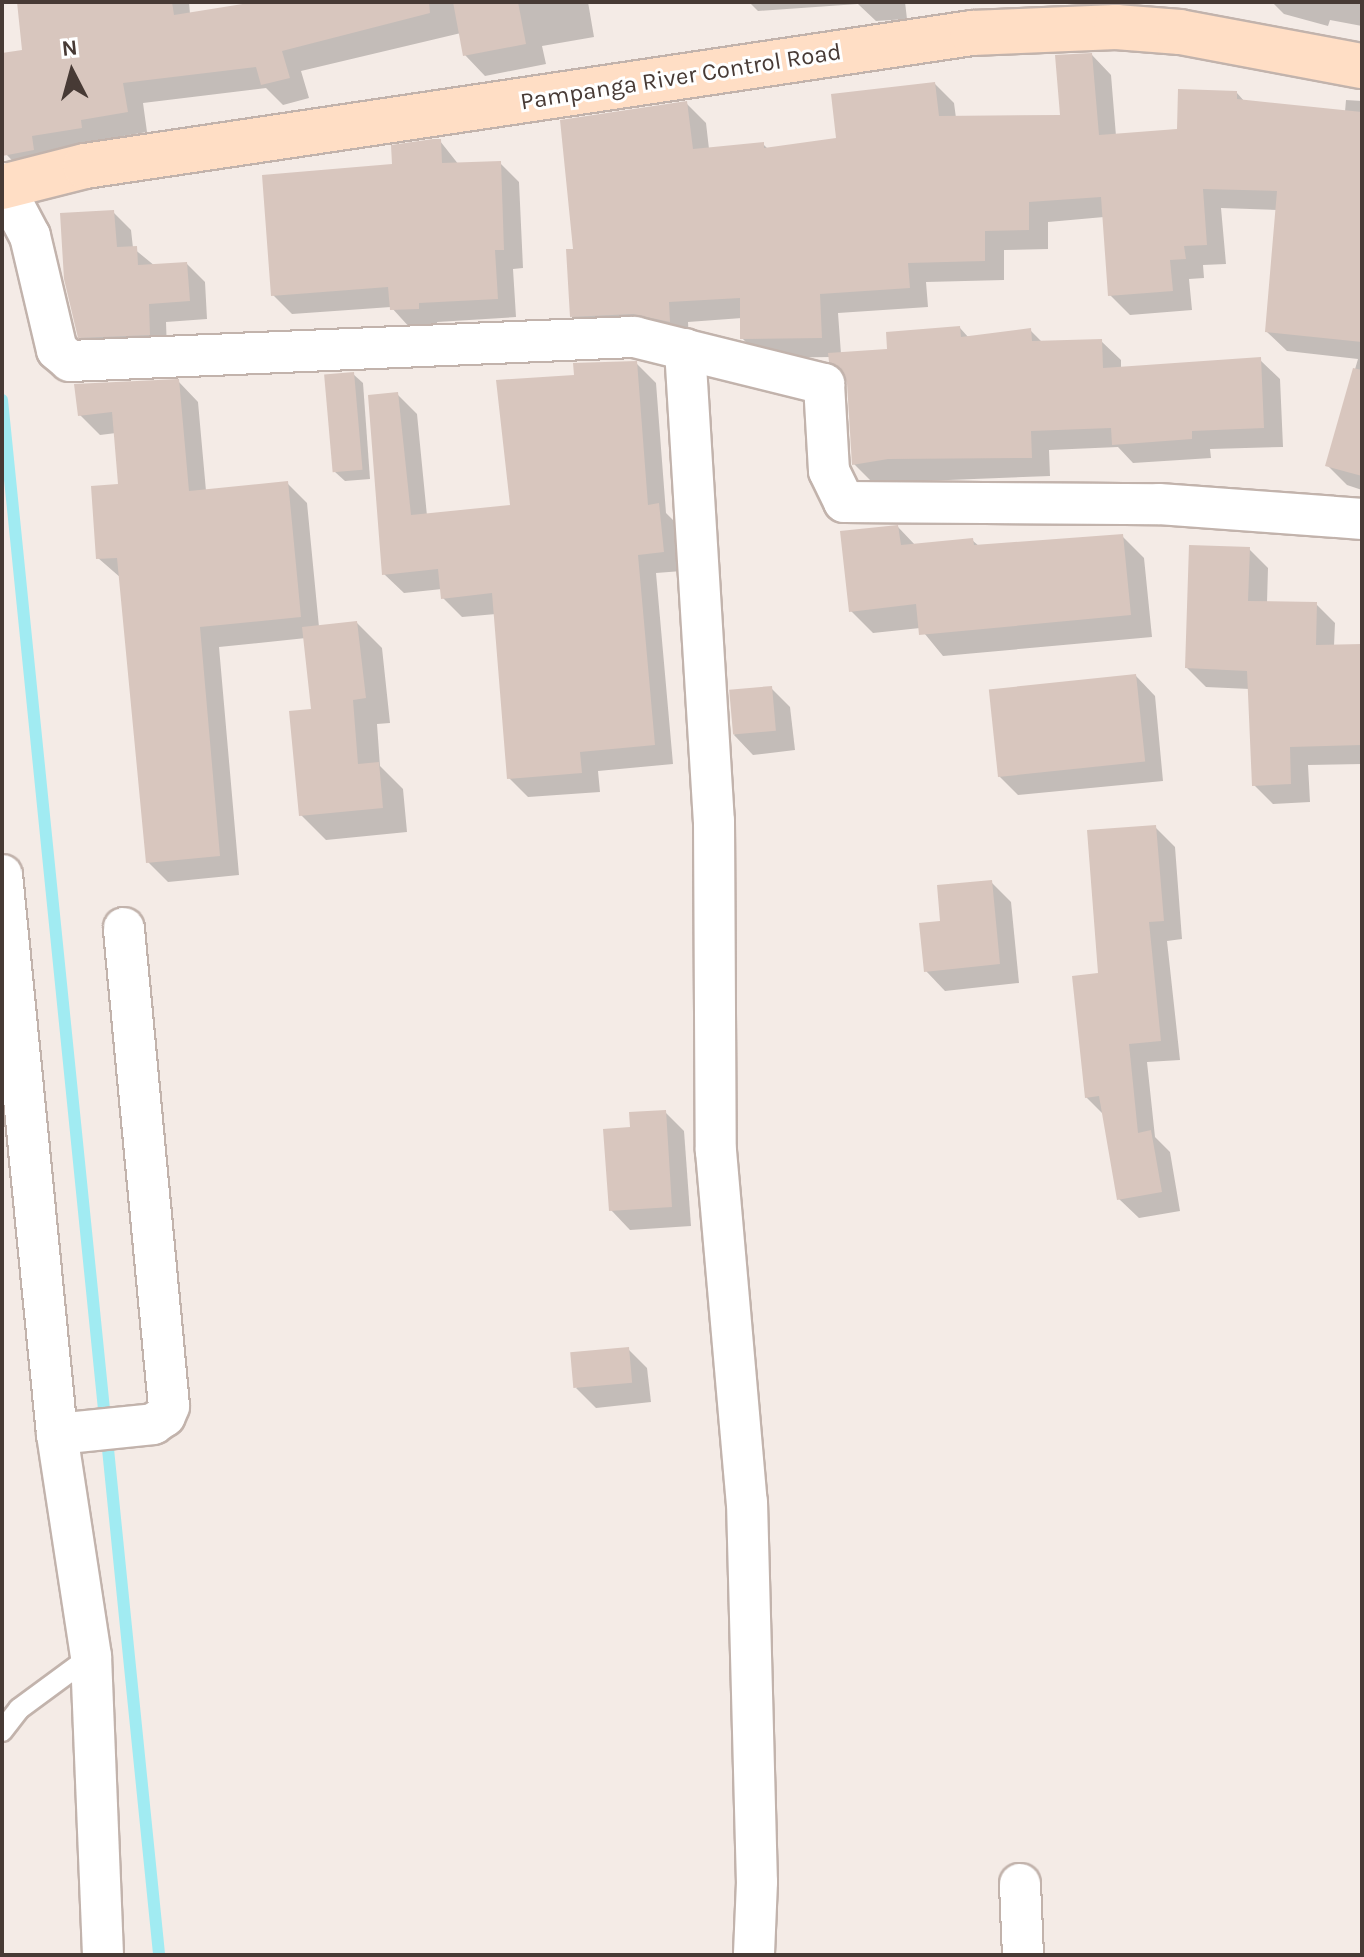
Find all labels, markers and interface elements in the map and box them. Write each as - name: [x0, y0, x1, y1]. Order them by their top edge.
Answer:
- north arrow: [32, 32, 112, 112]
- text: N: [60, 34, 79, 62]
- street label: Pampanga River Control Road: [518, 37, 844, 117]

